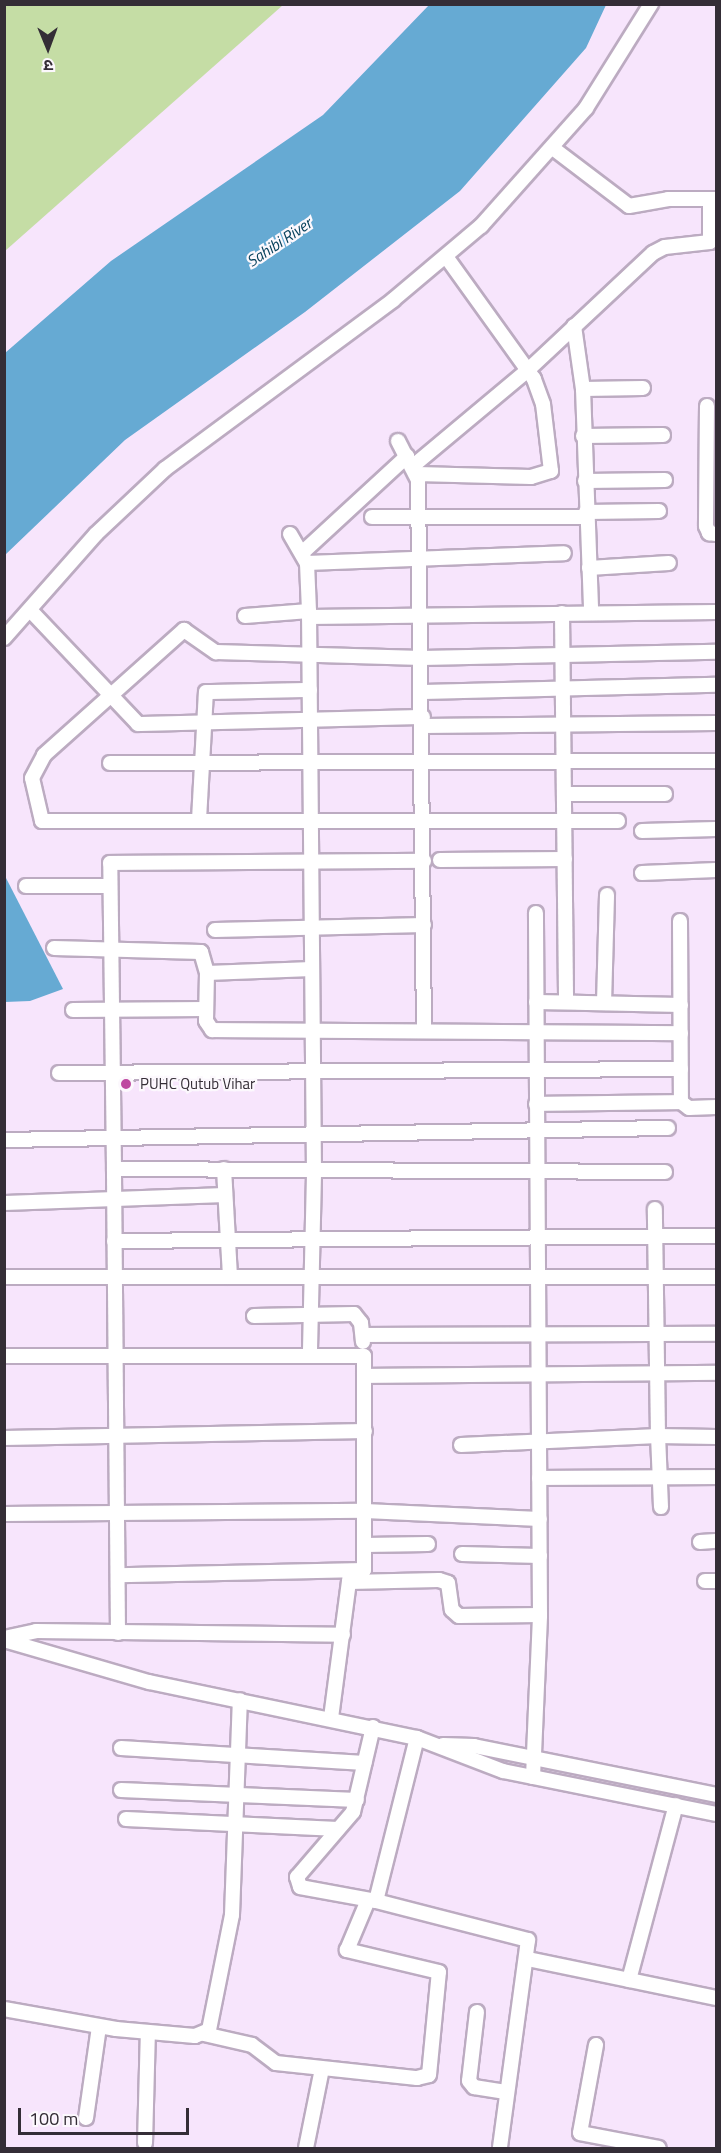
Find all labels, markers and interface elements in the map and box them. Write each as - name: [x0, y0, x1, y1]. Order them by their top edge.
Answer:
- north arrow: [18, 18, 78, 78]
- text: उ: [43, 54, 53, 78]
- water label: Sahibi River: [243, 213, 315, 271]
- marker: PUHC Qutub Vihar: [117, 1075, 135, 1093]
- place label: PUHC Qutub Vihar: [140, 1075, 255, 1093]
- scale bar: [21, 2096, 192, 2134]
- text: 100 m: [29, 2105, 78, 2132]

